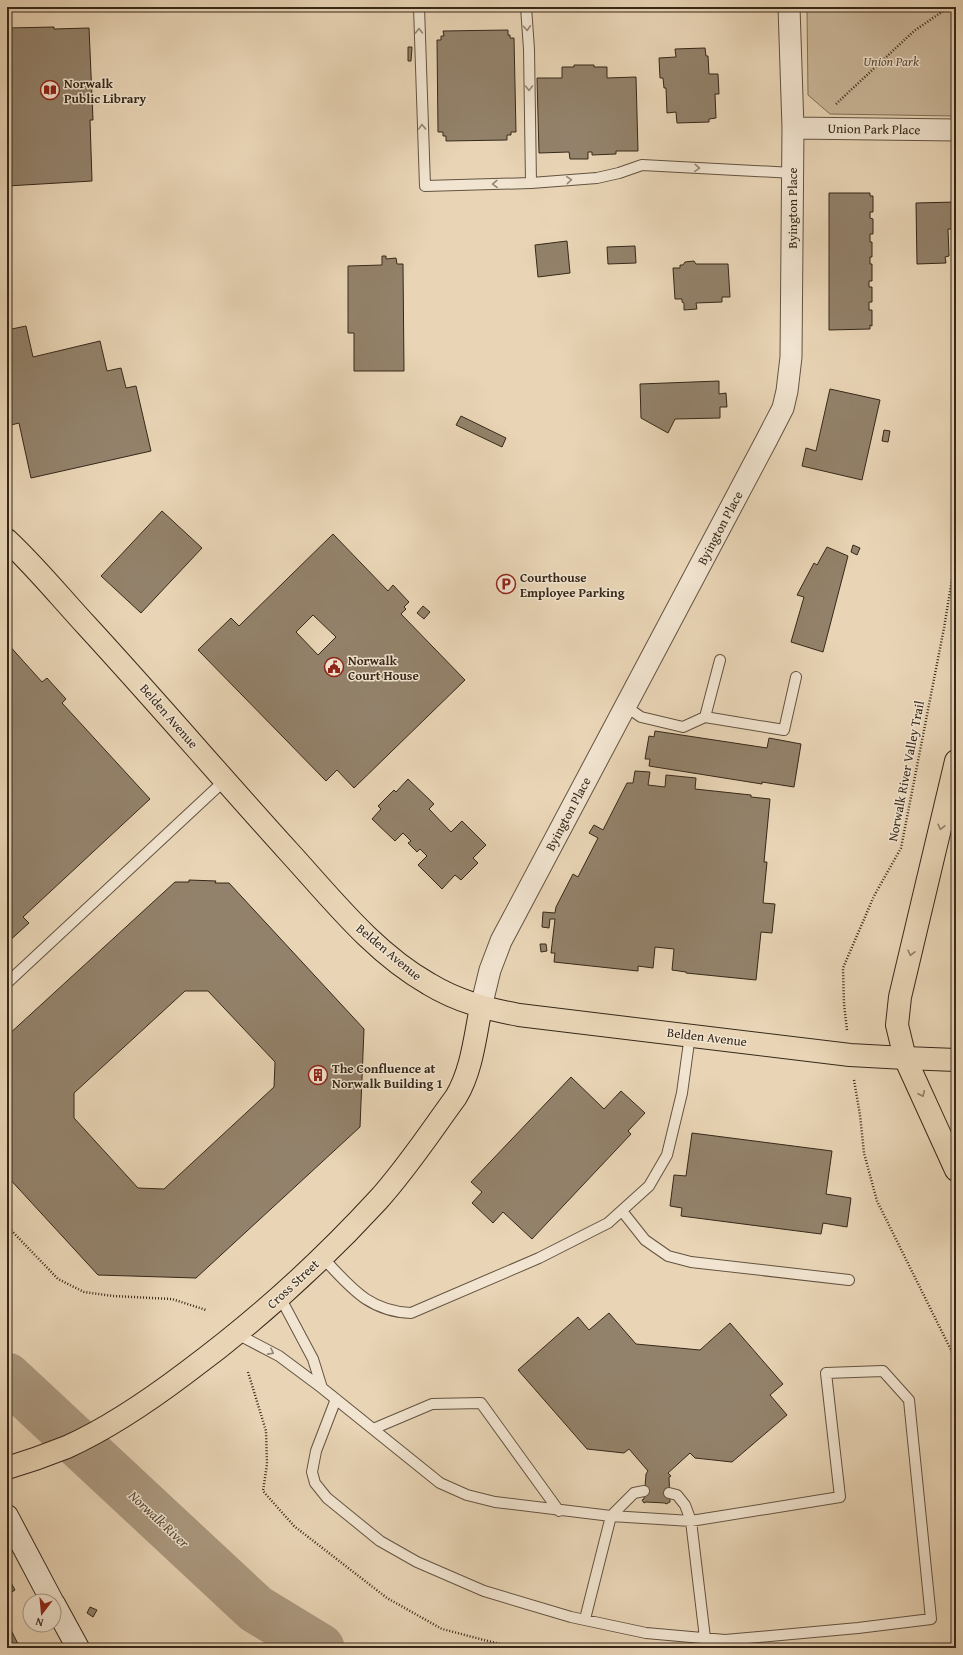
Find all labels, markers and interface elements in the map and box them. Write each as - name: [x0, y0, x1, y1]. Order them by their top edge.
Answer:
- one-way arrow: [523, 25, 532, 31]
- one-way arrow: [415, 28, 424, 34]
- park label: Union Park: [863, 52, 919, 71]
- place label: Norwalk Public Library: [64, 74, 146, 108]
- library icon: Norwalk Public Library: [39, 79, 61, 101]
- one-way arrow: [525, 85, 533, 91]
- street label: Union Park Place: [827, 119, 921, 139]
- one-way arrow: [418, 124, 427, 130]
- one-way arrow: [694, 164, 700, 172]
- street label: Byington Place: [783, 167, 802, 249]
- one-way arrow: [566, 176, 572, 185]
- one-way arrow: [492, 180, 498, 188]
- street label: Byington Place: [693, 488, 747, 568]
- place label: Courthouse Employee Parking: [520, 568, 625, 602]
- parking icon: Courthouse Employee Parking: [495, 573, 517, 595]
- place label: Norwalk Court House: [348, 651, 419, 685]
- public building icon: Norwalk Court House: [323, 656, 345, 678]
- street label: Belden Avenue: [135, 679, 203, 753]
- street label: Norwalk River Valley Trail: [883, 699, 929, 843]
- street label: Byington Place: [541, 774, 595, 854]
- one-way arrow: [937, 823, 945, 830]
- street label: Belden Avenue: [352, 919, 426, 985]
- one-way arrow: [907, 950, 915, 956]
- street label: Belden Avenue: [666, 1023, 748, 1051]
- place label: The Confluence at Norwalk Building 1: [332, 1059, 443, 1093]
- building icon: The Confluence at Norwalk Building 1: [307, 1064, 329, 1086]
- one-way arrow: [917, 1089, 925, 1097]
- street label: Cross Street: [263, 1255, 324, 1313]
- one-way arrow: [267, 1348, 274, 1355]
- water label: Norwalk River: [124, 1486, 194, 1553]
- north arrow: [22, 1593, 62, 1633]
- text: N: [33, 1614, 45, 1631]

